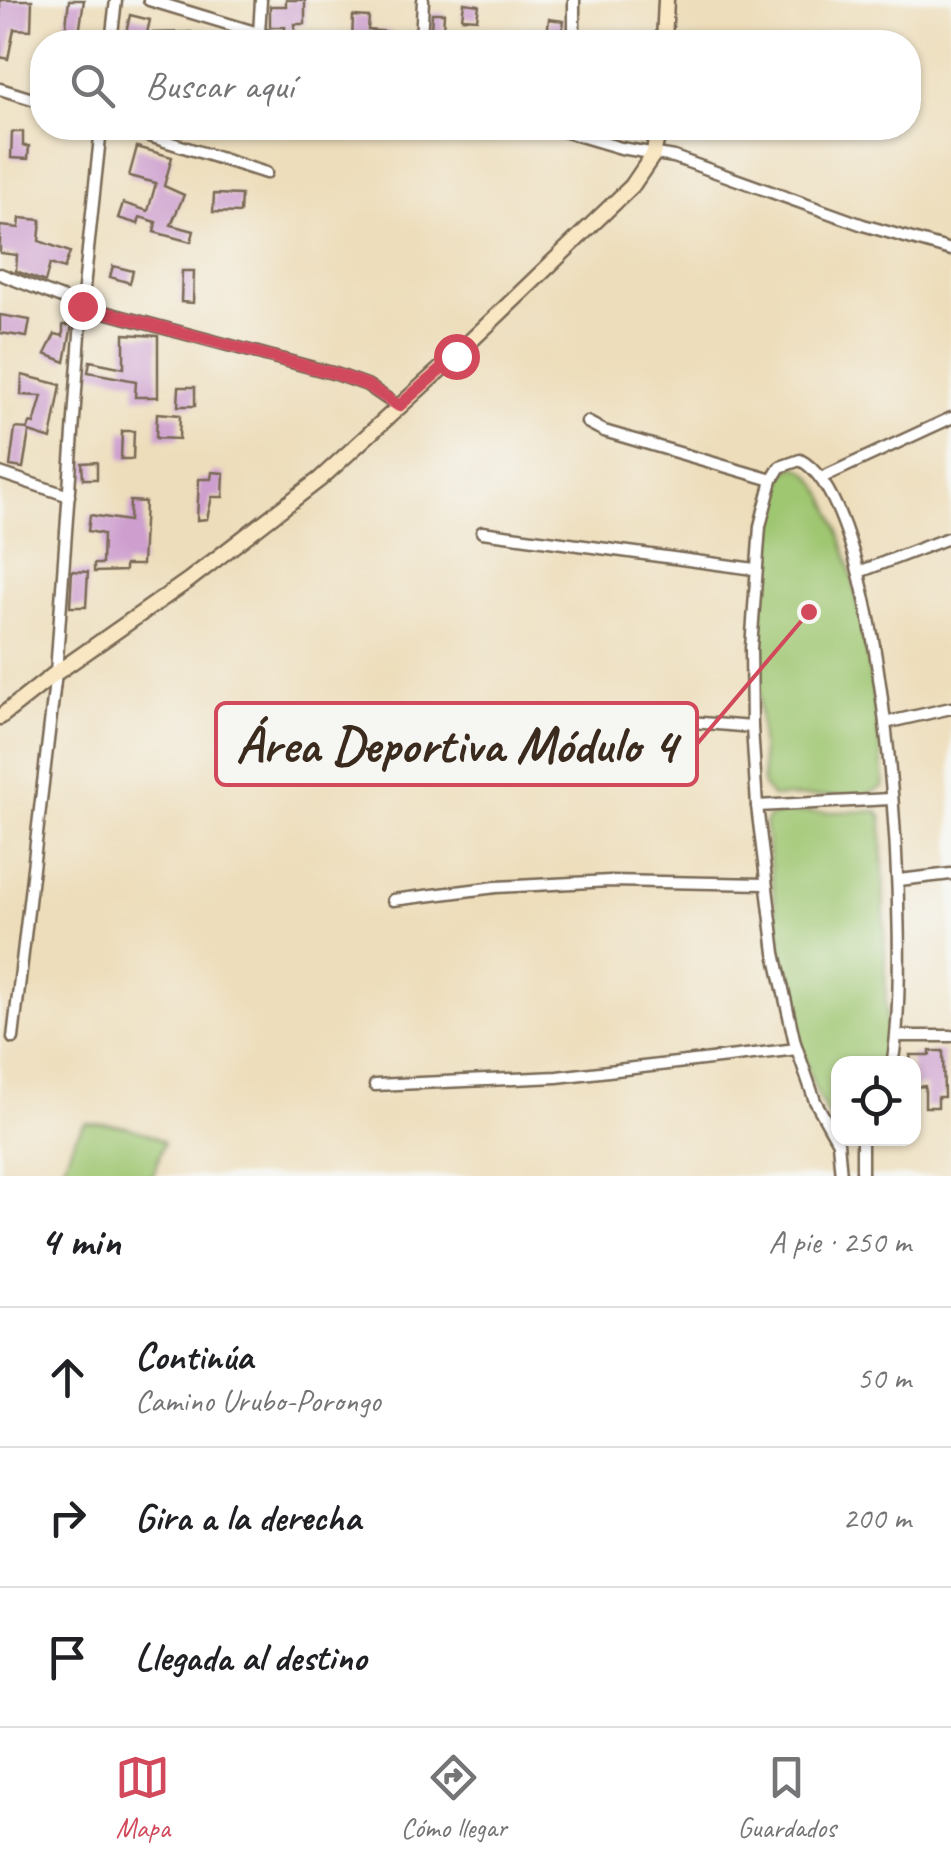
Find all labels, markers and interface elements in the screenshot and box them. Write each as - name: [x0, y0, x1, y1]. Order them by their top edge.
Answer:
- search box: [30, 30, 921, 140]
- icon: search: [65, 58, 120, 113]
- text: Buscar aquí: [145, 62, 294, 109]
- route end: [60, 284, 106, 330]
- route start: [434, 334, 480, 380]
- callout: Área Deportiva Módulo 4: [216, 703, 697, 785]
- text: Área Deportiva Módulo 4: [236, 712, 682, 778]
- map controls: [831, 1056, 921, 1146]
- button: locate: [831, 1056, 921, 1146]
- text: 4 min: [40, 1215, 120, 1268]
- text: A pie · 250 m: [768, 1221, 911, 1262]
- text: Continúa: [135, 1333, 253, 1380]
- icon: ahead: [40, 1350, 95, 1405]
- text: 50 m: [857, 1357, 911, 1398]
- text: Camino Urubo-Porongo: [135, 1380, 381, 1421]
- icon: right: [40, 1490, 95, 1545]
- text: Gira a la derecha: [135, 1494, 361, 1541]
- text: 200 m: [842, 1497, 911, 1538]
- icon: arrive: [40, 1630, 95, 1685]
- text: Llegada al destino: [135, 1634, 366, 1681]
- tab: Mapa: [115, 1750, 170, 1845]
- tab: Cómo llegar: [401, 1750, 507, 1845]
- tab: Guardados: [737, 1750, 836, 1845]

